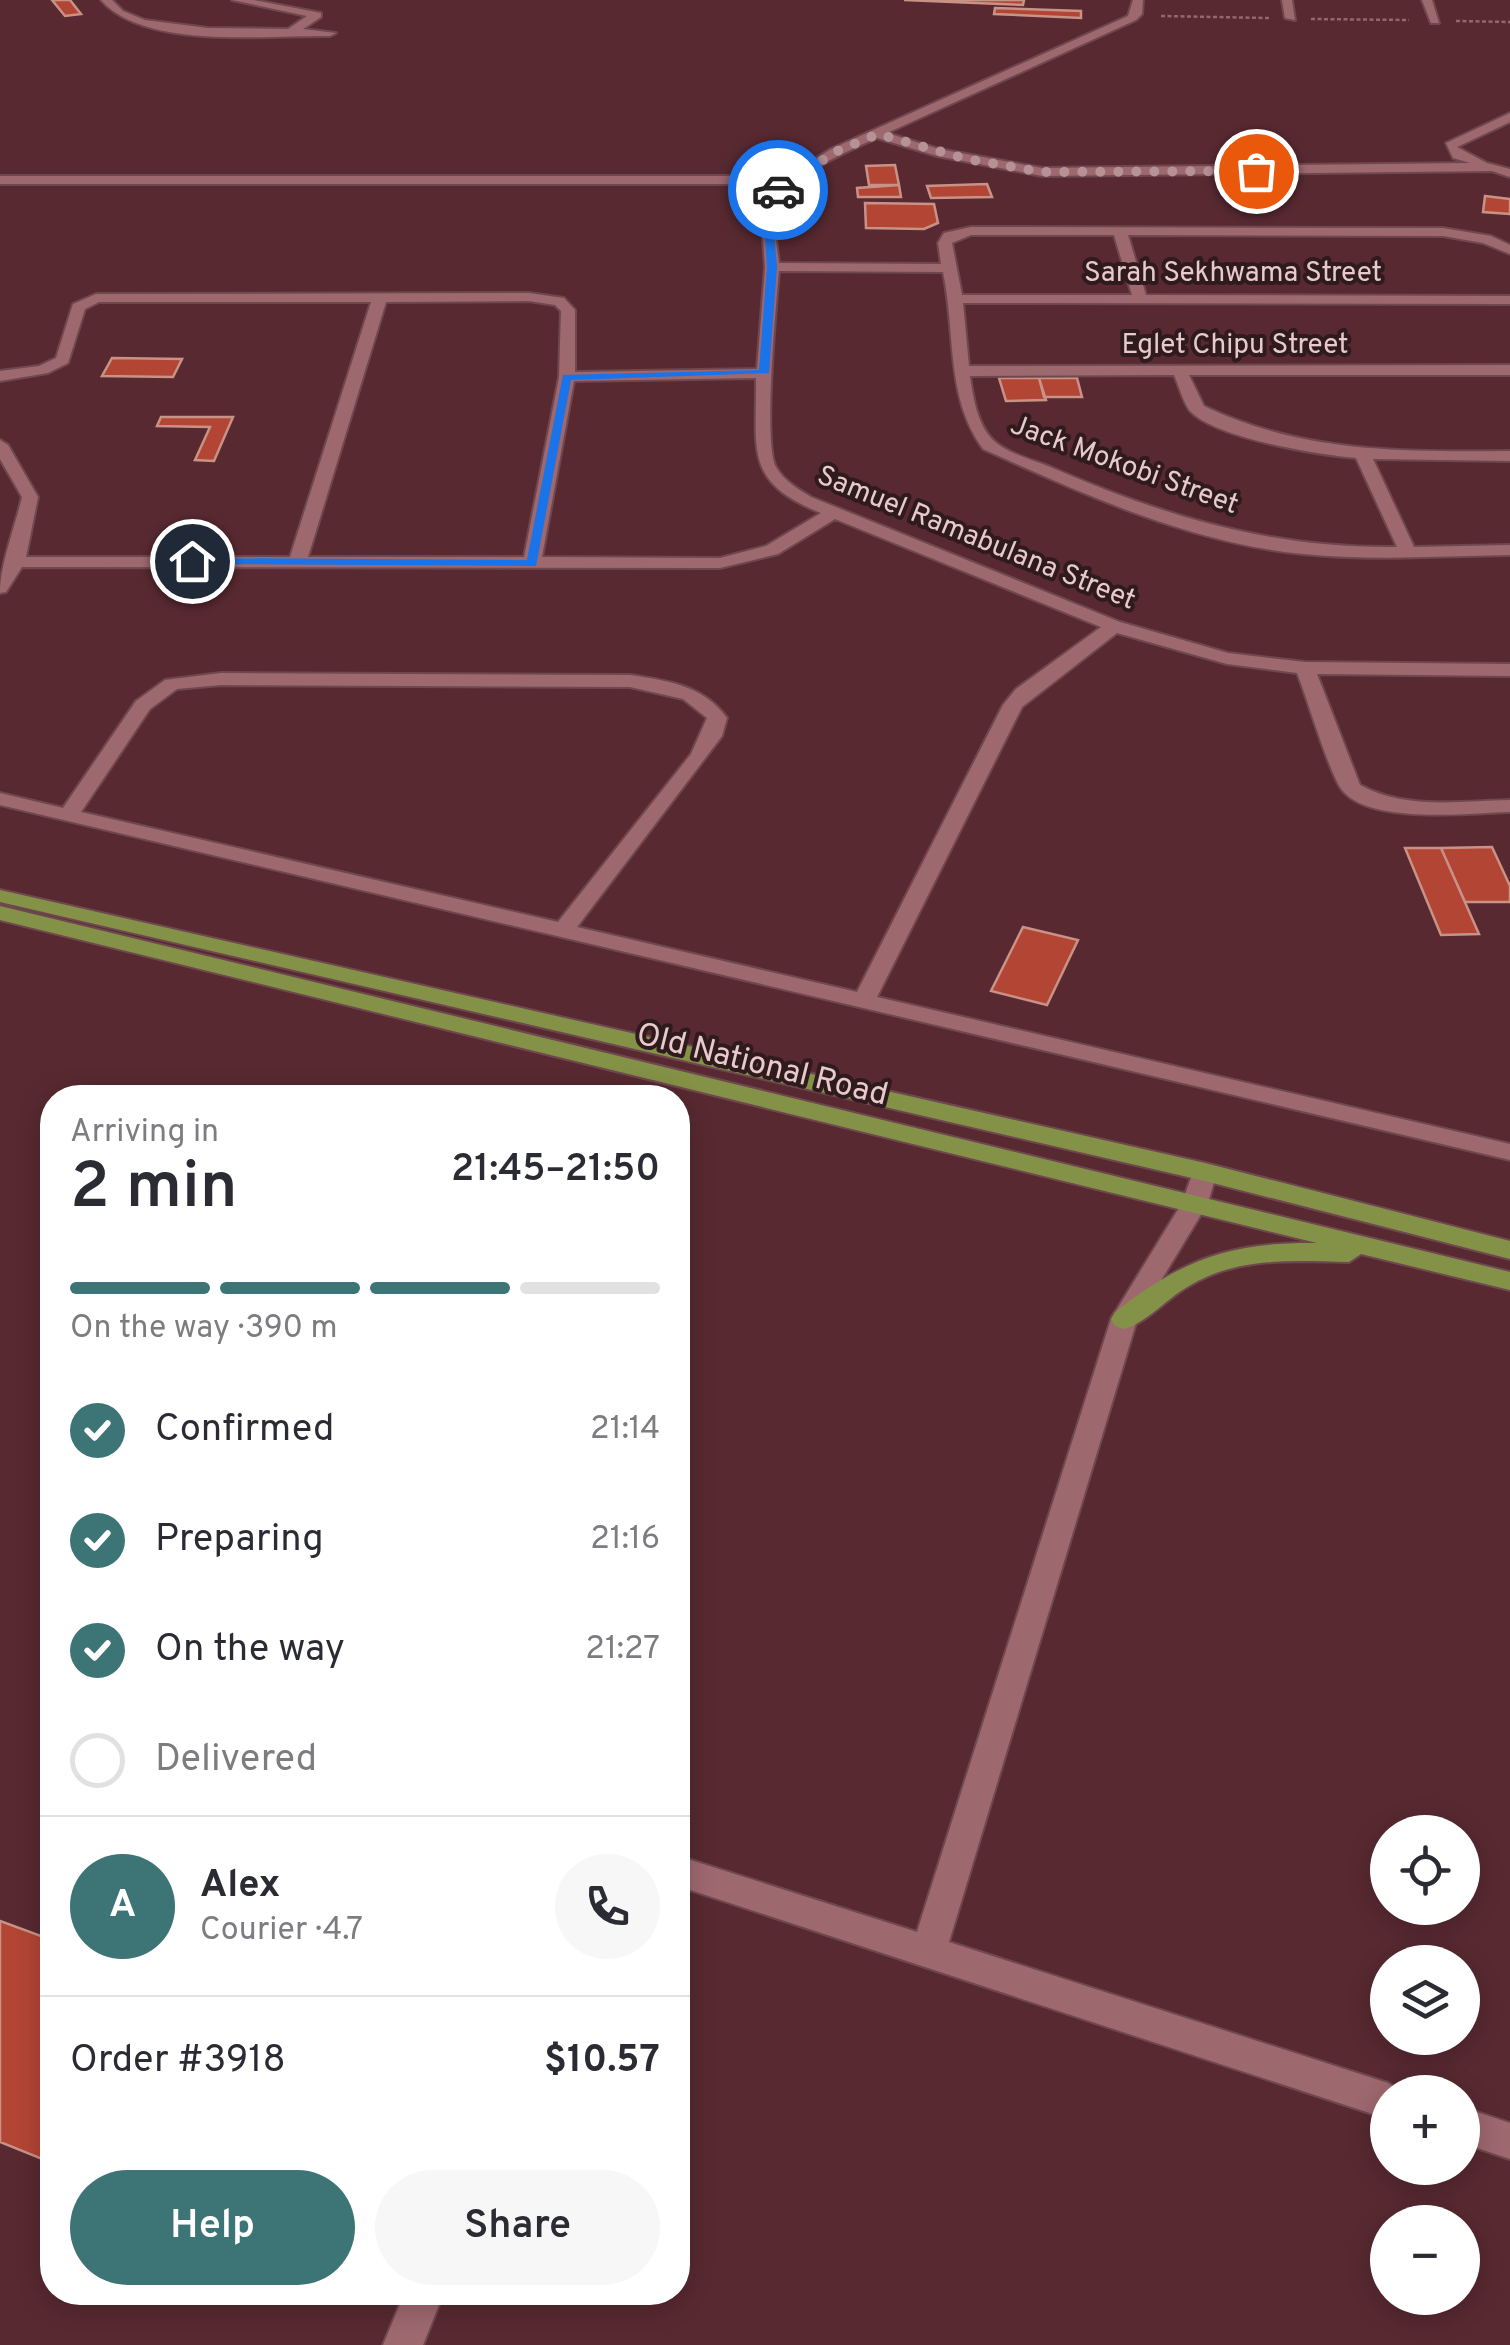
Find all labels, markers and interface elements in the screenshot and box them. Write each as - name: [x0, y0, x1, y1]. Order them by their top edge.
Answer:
- pin: [1214, 129, 1299, 214]
- courier: [728, 140, 828, 240]
- icon: bag: [1229, 144, 1284, 199]
- icon: car: [751, 163, 806, 218]
- street label: Sarah Sekhwama Street: [1084, 256, 1382, 292]
- street label: Eglet Chipu Street: [1121, 328, 1349, 364]
- street label: Jack Mokobi Street: [1005, 408, 1243, 524]
- street label: Samuel Ramabulana Street: [811, 459, 1141, 619]
- pin: [150, 519, 235, 604]
- icon: home: [165, 534, 220, 589]
- street label: Old National Road: [632, 1015, 892, 1117]
- text: Arriving in: [70, 1113, 219, 1153]
- text: 21:45–21:50: [451, 1146, 660, 1195]
- text: 2 min: [70, 1149, 238, 1231]
- text: On the way · 390 m: [70, 1309, 338, 1349]
- icon: check: [70, 1403, 125, 1458]
- text: Confirmed: [155, 1406, 334, 1455]
- text: 21:14: [590, 1410, 660, 1450]
- icon: check: [70, 1513, 125, 1568]
- text: Preparing: [155, 1516, 324, 1565]
- text: 21:16: [590, 1520, 660, 1560]
- icon: check: [70, 1623, 125, 1678]
- text: On the way: [155, 1626, 345, 1675]
- text: 21:27: [585, 1630, 660, 1670]
- text: Delivered: [155, 1736, 317, 1785]
- map controls: [1370, 1815, 1480, 2315]
- button: locate: [1370, 1815, 1480, 1925]
- button: phone: [555, 1854, 660, 1959]
- text: Alex: [200, 1862, 280, 1911]
- text: A: [109, 1882, 136, 1931]
- text: Courier · 4.7: [200, 1911, 363, 1951]
- button: layers: [1370, 1945, 1480, 2055]
- text: Order #3918: [70, 2037, 286, 2086]
- text: $10.57: [544, 2037, 660, 2086]
- button: +: [1370, 2075, 1480, 2185]
- button: Help: [70, 2170, 355, 2285]
- button: Share: [375, 2170, 660, 2285]
- button: −: [1370, 2205, 1480, 2315]

